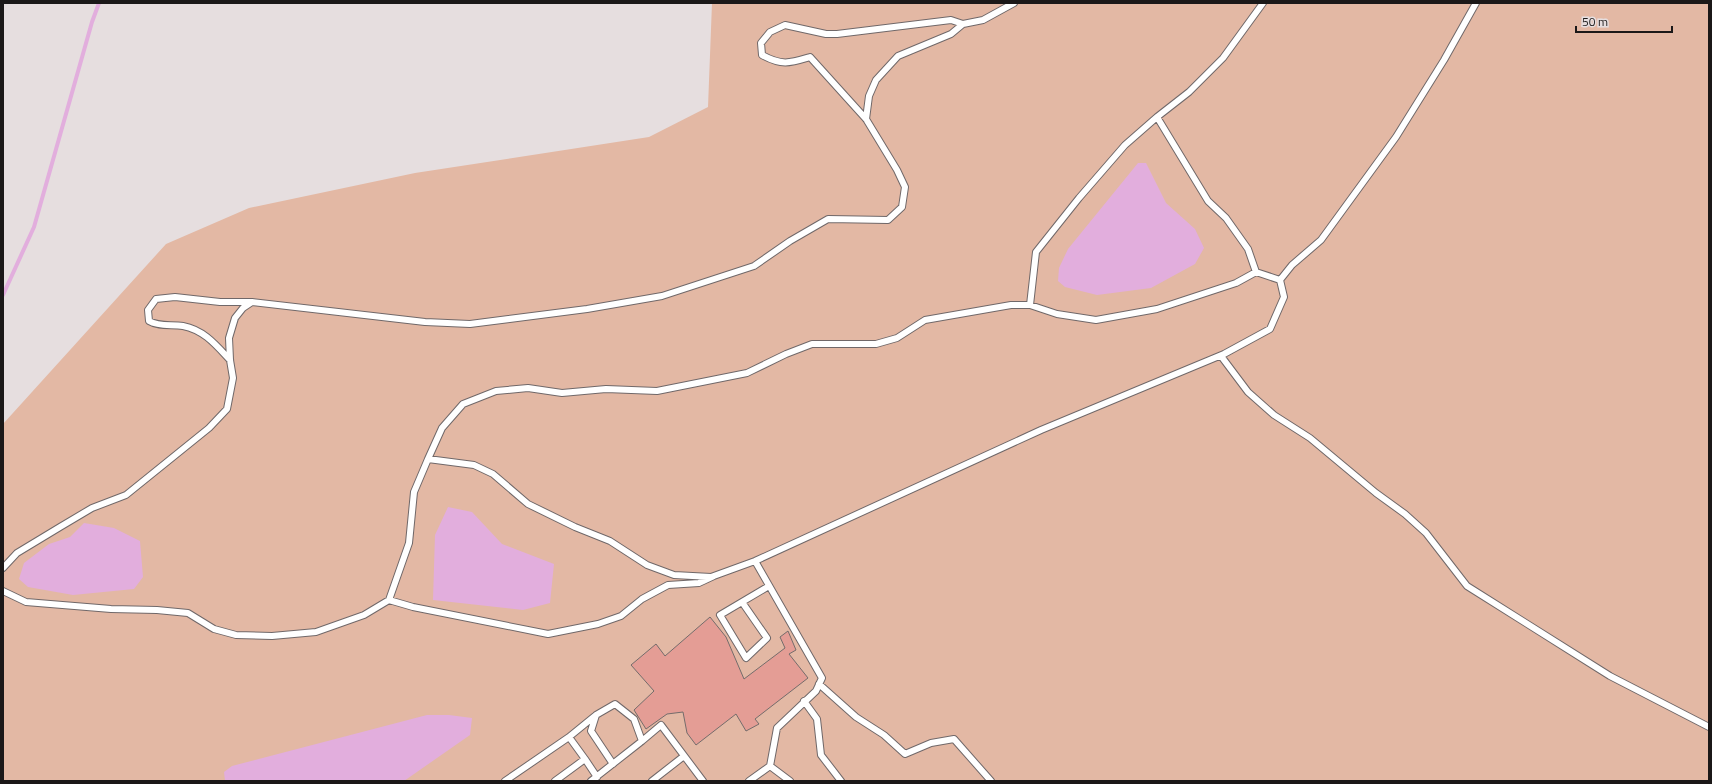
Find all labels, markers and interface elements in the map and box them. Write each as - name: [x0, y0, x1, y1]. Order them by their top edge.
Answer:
- scale bar: [1576, 8, 1672, 34]
- text: 50 m: [1582, 12, 1608, 31]

